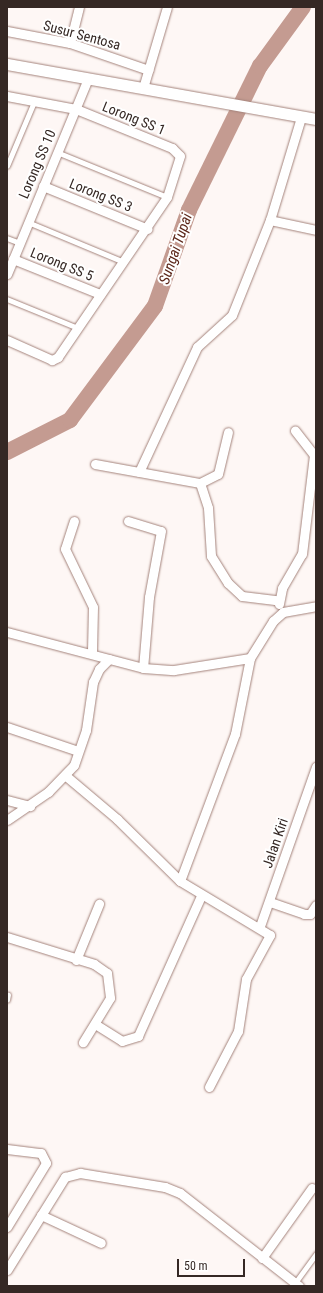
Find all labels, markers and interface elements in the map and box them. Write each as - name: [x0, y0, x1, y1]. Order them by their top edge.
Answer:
- street label: Susur Sentosa: [41, 17, 123, 53]
- street label: Lorong SS 1: [100, 98, 168, 138]
- street label: Lorong SS 10: [15, 127, 59, 201]
- street label: Lorong SS 3: [67, 175, 135, 215]
- water label: Sungai Tupai: [155, 211, 197, 287]
- street label: Lorong SS 5: [28, 244, 96, 284]
- street label: Jalan Kiri: [259, 816, 291, 870]
- scale bar: [179, 1251, 247, 1277]
- text: 50 m: [184, 1259, 208, 1273]

